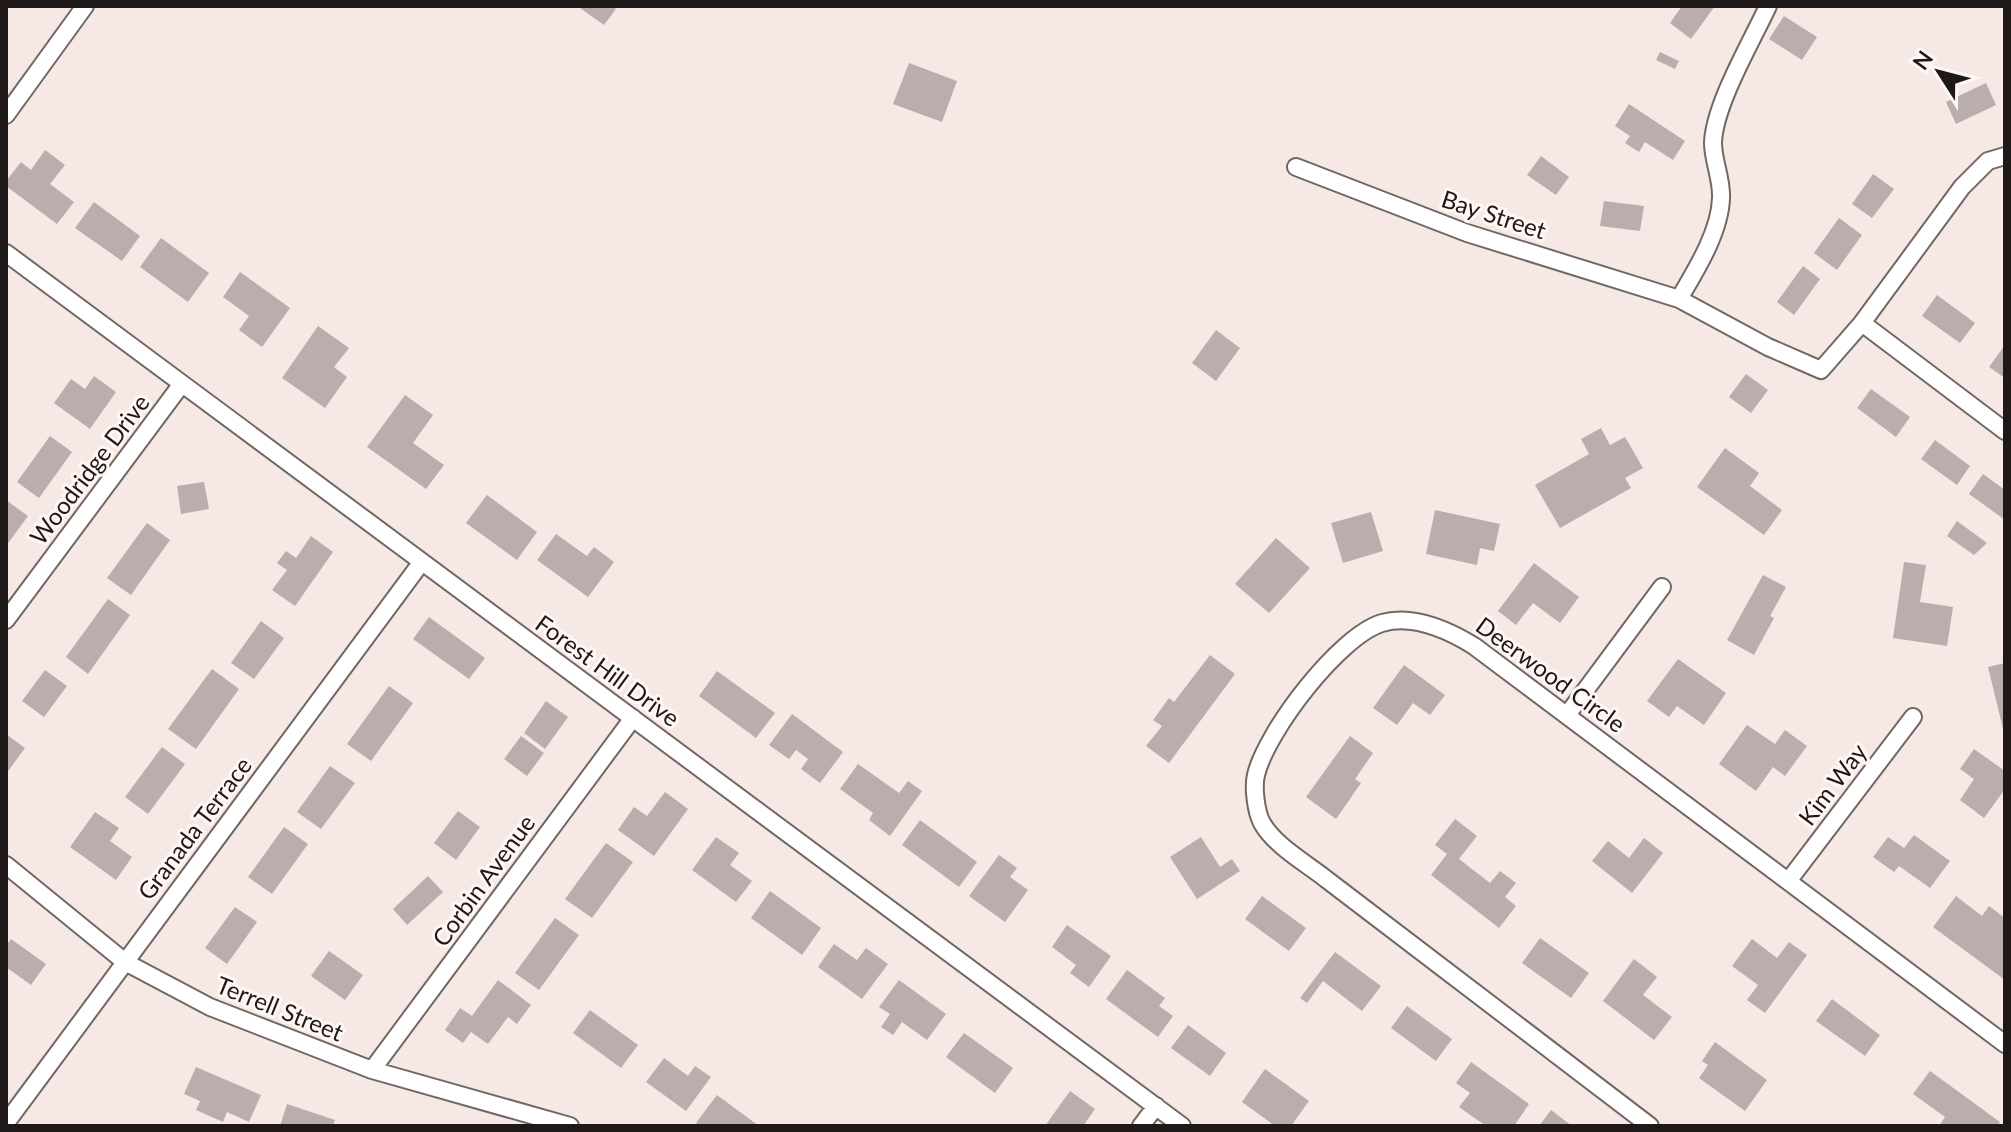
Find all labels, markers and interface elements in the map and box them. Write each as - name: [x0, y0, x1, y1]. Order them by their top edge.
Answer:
- north arrow: [1899, 32, 1979, 112]
- text: N: [1907, 45, 1938, 75]
- street label: Bay Street: [1438, 184, 1550, 245]
- street label: Woodridge Drive: [23, 388, 155, 550]
- street label: Forest Hill Drive: [530, 608, 686, 732]
- street label: Deerwood Circle: [1471, 610, 1631, 738]
- street label: Kim Way: [1792, 737, 1872, 831]
- street label: Granada Terrace: [131, 751, 257, 905]
- street label: Corbin Avenue: [426, 809, 540, 951]
- street label: Terrell Street: [212, 969, 348, 1047]

